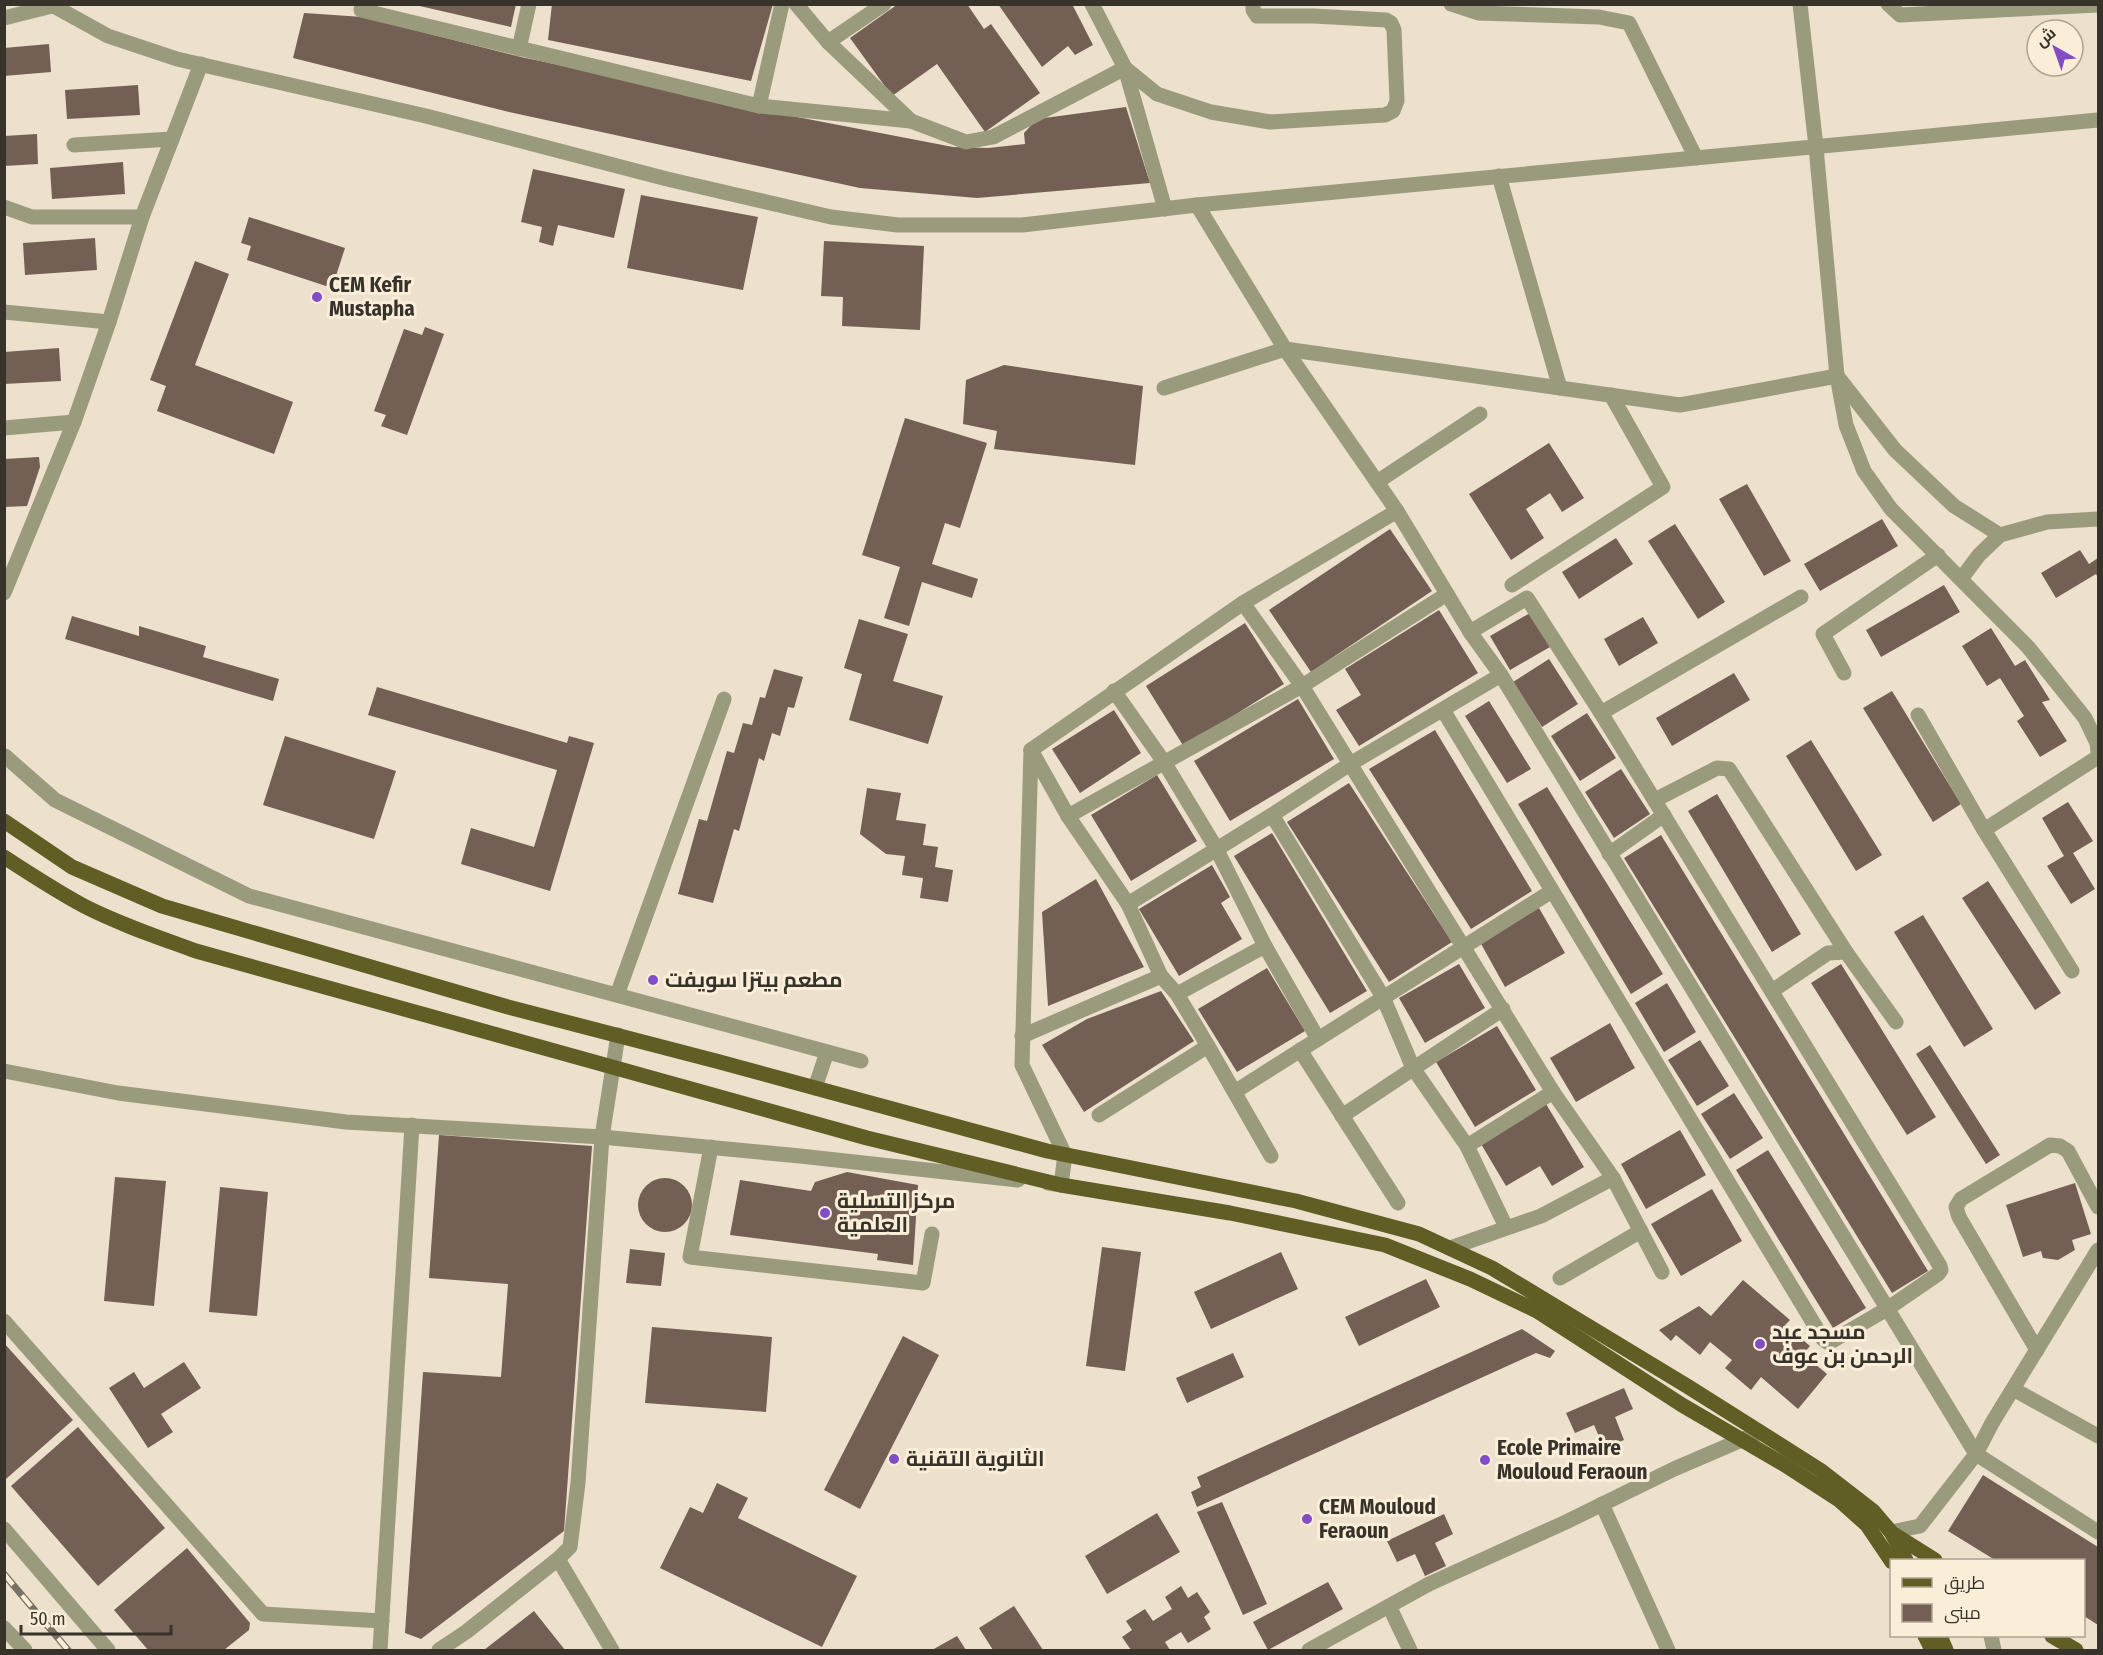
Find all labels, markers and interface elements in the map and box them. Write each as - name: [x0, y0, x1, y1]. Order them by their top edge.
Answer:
- north arrow: [2025, 18, 2085, 78]
- text: ش: [2032, 23, 2060, 51]
- place label: CEM Kefir Mustapha: [329, 272, 415, 322]
- marker: CEM Kefir Mustapha: [310, 290, 324, 304]
- place label: مطعم بيتزا سويفت: [665, 967, 843, 994]
- marker: مطعم بيتزا سويفت: [646, 973, 660, 987]
- place label: مركز التسلية العلمية: [837, 1188, 955, 1238]
- marker: مركز التسلية العلمية: [818, 1206, 832, 1220]
- place label: مسجد عبد الرحمن بن عوف: [1772, 1319, 1913, 1369]
- marker: مسجد عبد الرحمن بن عوف: [1753, 1337, 1767, 1351]
- place label: Ecole Primaire Mouloud Feraoun: [1497, 1435, 1648, 1485]
- place label: الثانوية التقنية: [906, 1446, 1045, 1472]
- marker: الثانوية التقنية: [887, 1452, 901, 1466]
- marker: Ecole Primaire Mouloud Feraoun: [1478, 1453, 1492, 1467]
- place label: CEM Mouloud Feraoun: [1319, 1494, 1436, 1544]
- marker: CEM Mouloud Feraoun: [1300, 1512, 1314, 1526]
- legend: [1890, 1559, 2085, 1637]
- text: طريق: [1944, 1572, 1985, 1595]
- scale bar: [21, 1598, 171, 1636]
- text: مبنى: [1944, 1602, 1981, 1624]
- text: 50 m: [30, 1608, 66, 1630]

